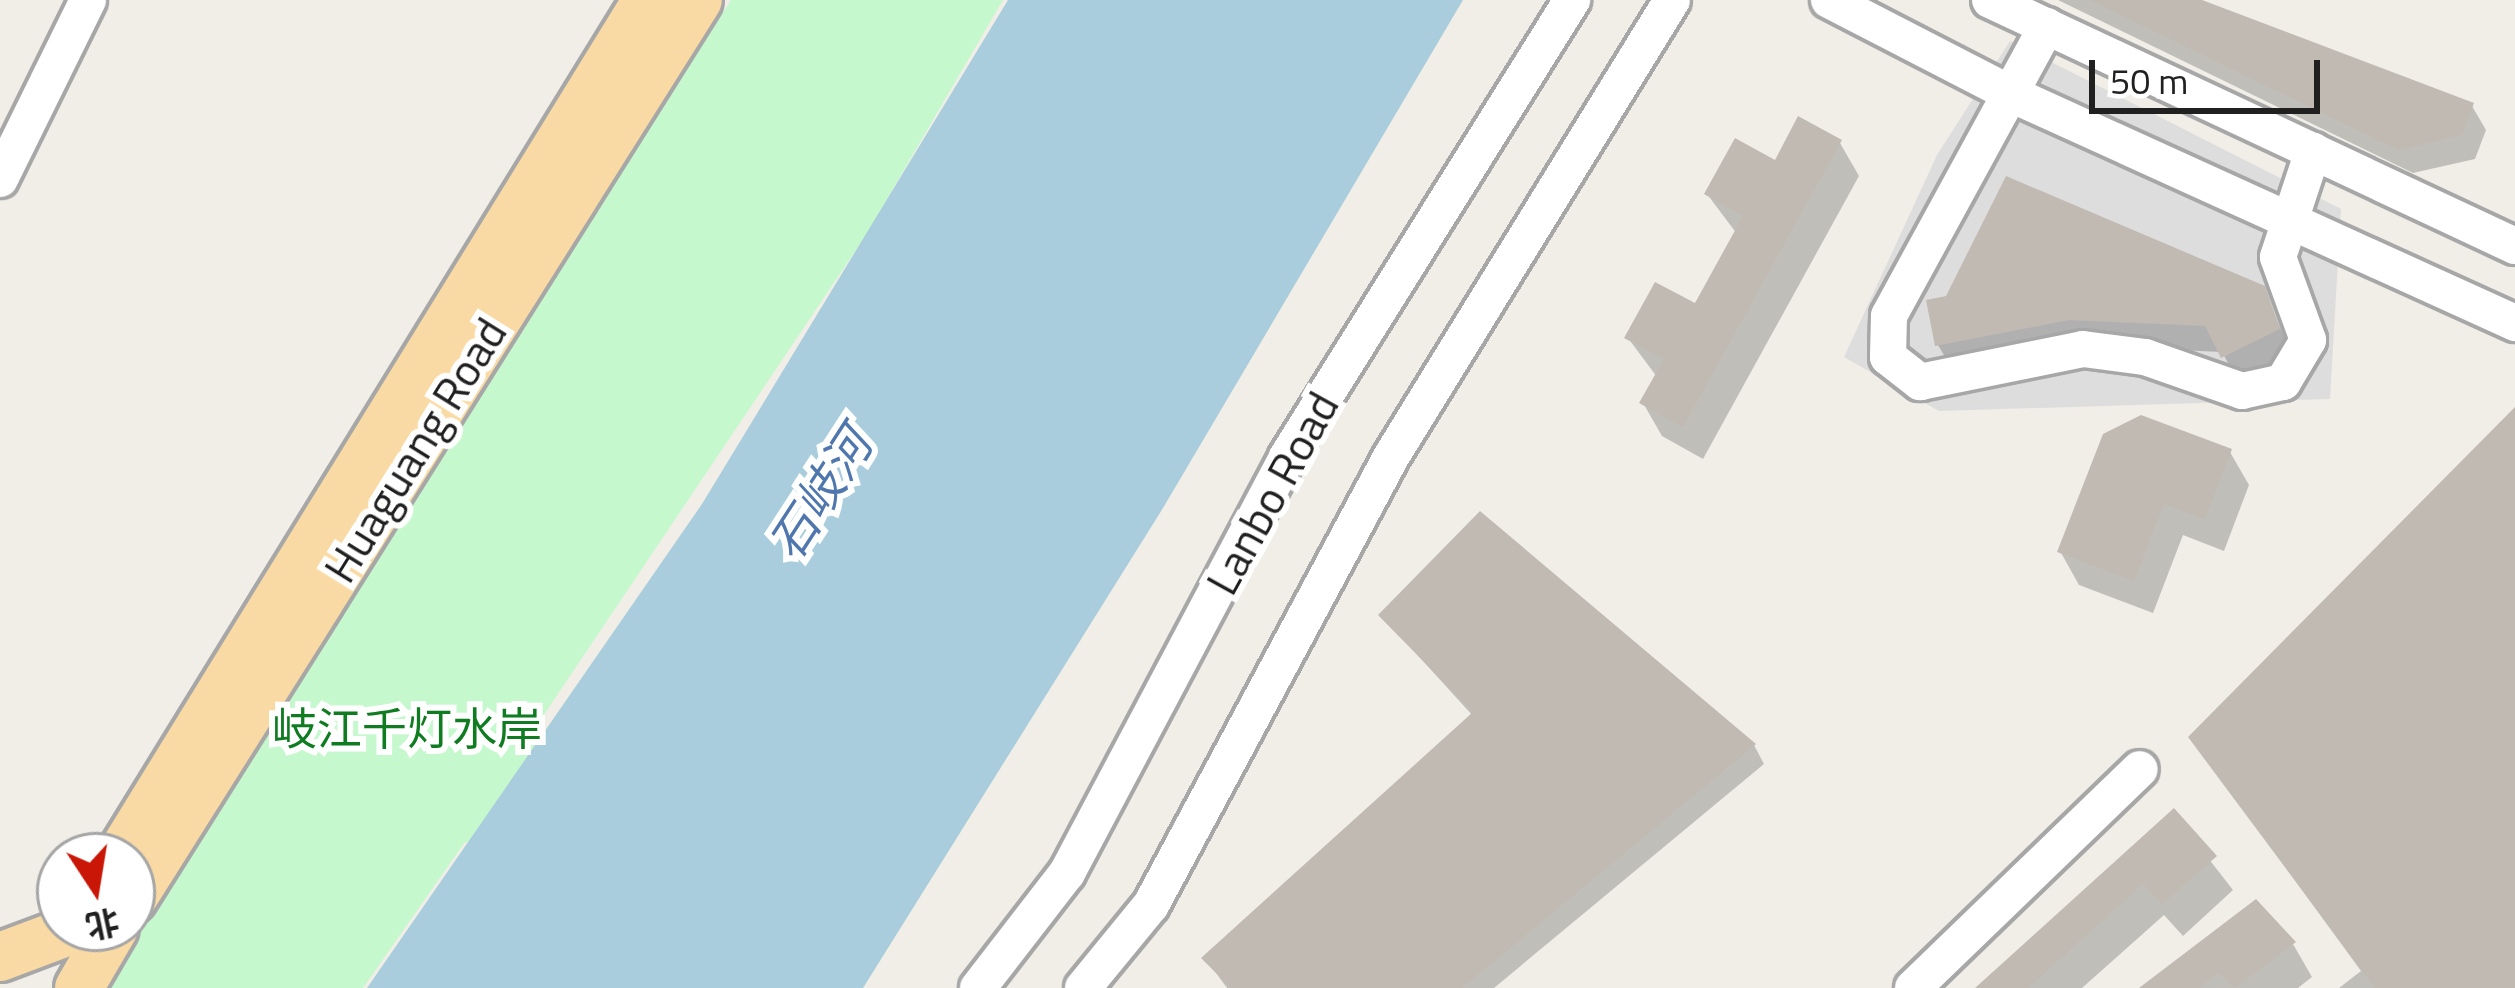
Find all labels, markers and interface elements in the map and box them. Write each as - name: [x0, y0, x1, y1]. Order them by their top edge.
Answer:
- scale bar: [2095, 36, 2326, 110]
- text: 50 m: [2110, 53, 2188, 108]
- street label: Huaguang Road: [312, 308, 518, 592]
- street label: Lanbo Road: [1194, 382, 1350, 604]
- water label: 石岐河: [757, 418, 883, 570]
- park label: 岐江千灯水岸: [272, 702, 542, 756]
- north arrow: [36, 832, 156, 952]
- text: 北: [82, 896, 124, 952]

